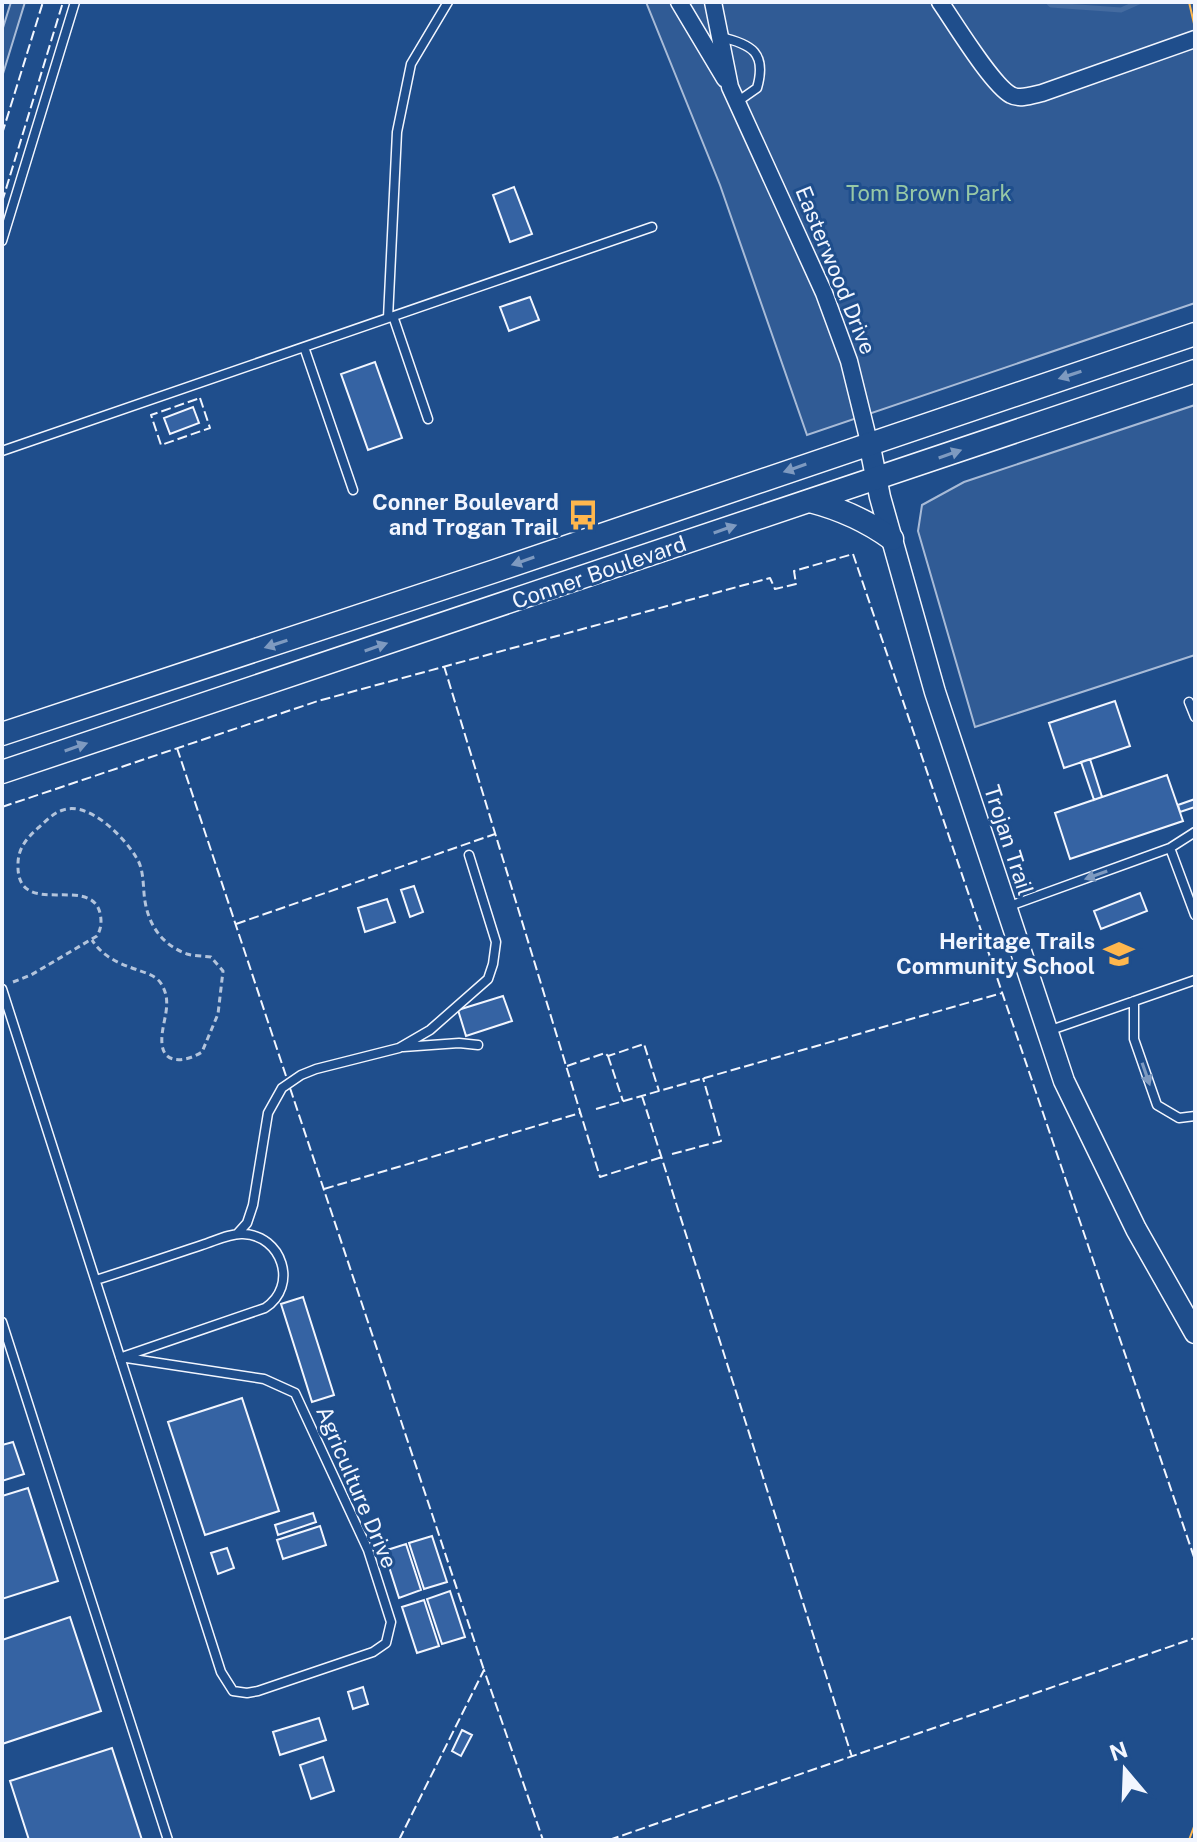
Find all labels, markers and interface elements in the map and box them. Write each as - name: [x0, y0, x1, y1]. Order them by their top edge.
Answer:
- park label: Tom Brown Park: [846, 180, 1012, 206]
- street label: Easterwood Drive: [790, 182, 882, 358]
- one-way arrow: [1058, 370, 1082, 382]
- one-way arrow: [939, 447, 963, 459]
- one-way arrow: [783, 462, 807, 474]
- place label: Conner Boulevard and Trogan Trail: [372, 489, 559, 540]
- bus stop icon: Conner Boulevard and Trogan Trail: [566, 498, 600, 532]
- one-way arrow: [713, 523, 737, 535]
- street label: Conner Boulevard: [509, 530, 689, 614]
- one-way arrow: [511, 556, 535, 568]
- one-way arrow: [264, 638, 288, 650]
- one-way arrow: [364, 640, 388, 652]
- one-way arrow: [64, 741, 88, 753]
- street label: Trojan Trail: [979, 782, 1039, 898]
- one-way arrow: [1084, 869, 1108, 881]
- place label: Heritage Trails Community School: [896, 928, 1095, 979]
- school or university icon: Heritage Trails Community School: [1102, 937, 1136, 971]
- one-way arrow: [1141, 1062, 1153, 1086]
- street label: Agriculture Drive: [311, 1402, 403, 1572]
- north arrow: [1085, 1730, 1165, 1810]
- text: N: [1106, 1736, 1131, 1766]

